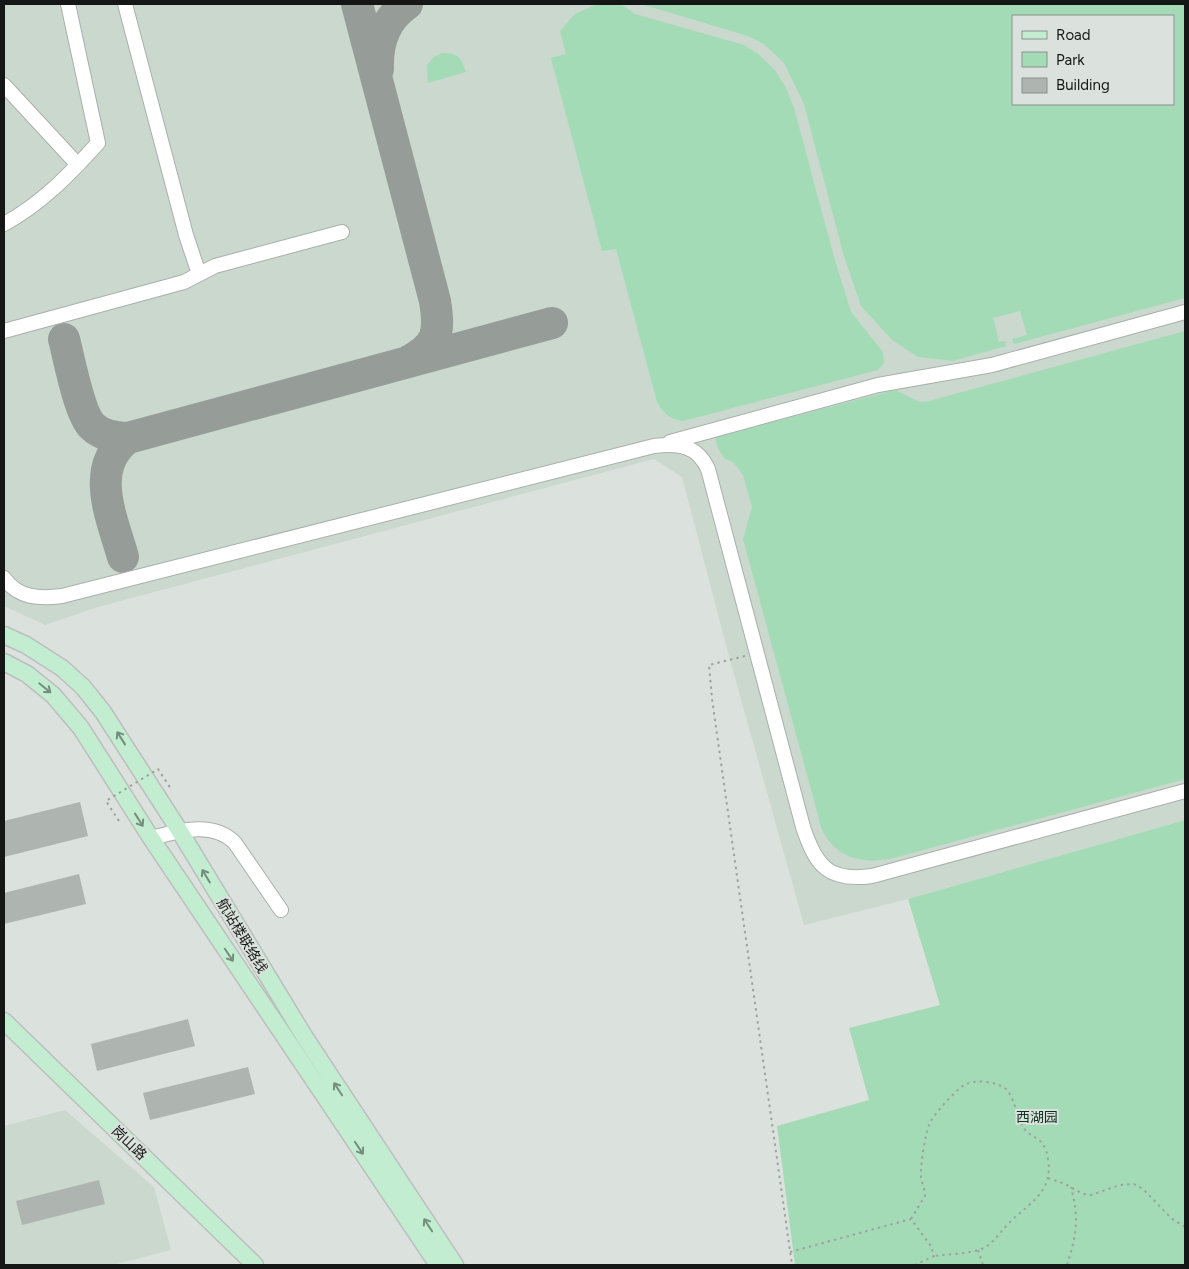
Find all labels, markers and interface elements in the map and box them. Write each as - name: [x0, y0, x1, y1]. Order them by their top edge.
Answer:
- legend: [1012, 15, 1174, 105]
- text: Road: [1056, 26, 1091, 44]
- text: Park: [1056, 51, 1085, 69]
- text: Building: [1056, 76, 1110, 94]
- one-way arrow: [38, 682, 51, 693]
- one-way arrow: [115, 732, 125, 746]
- one-way arrow: [134, 812, 144, 826]
- one-way arrow: [201, 870, 211, 884]
- street label: 航站楼联络线: [213, 896, 271, 976]
- one-way arrow: [224, 948, 234, 962]
- one-way arrow: [333, 1082, 343, 1096]
- park label: 西湖园: [1016, 1109, 1058, 1126]
- street label: 岗山路: [108, 1122, 150, 1164]
- one-way arrow: [354, 1140, 364, 1154]
- one-way arrow: [422, 1218, 432, 1232]

